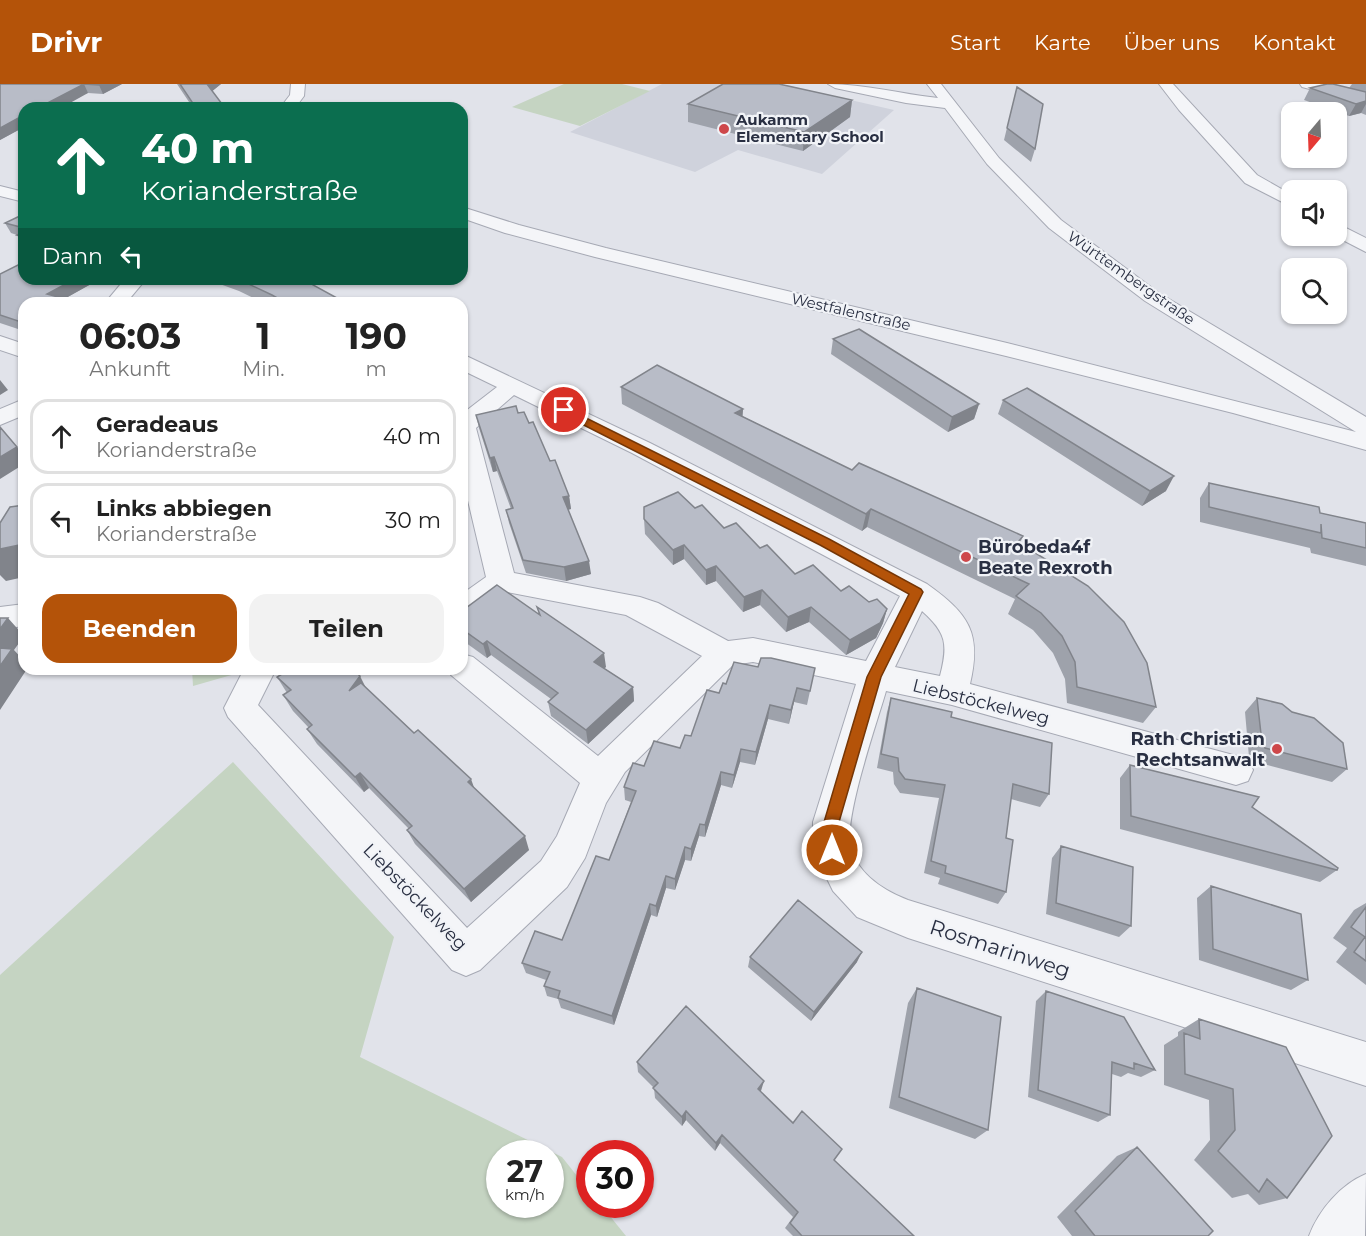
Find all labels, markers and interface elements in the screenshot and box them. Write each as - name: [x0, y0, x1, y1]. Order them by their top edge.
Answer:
- text: Drivr: [30, 25, 102, 59]
- text: Start: [950, 30, 1001, 55]
- text: Karte: [1034, 30, 1091, 55]
- text: Über uns: [1124, 30, 1220, 55]
- text: Kontakt: [1253, 30, 1336, 55]
- north arrow: [1281, 102, 1347, 168]
- map controls: [1281, 102, 1347, 324]
- place label: Aukamm Elementary School: [735, 110, 884, 146]
- text: 40 m: [141, 122, 254, 174]
- marker: Aukamm Elementary School: [717, 122, 731, 136]
- icon: ahead: [42, 126, 120, 204]
- text: Korianderstraße: [141, 174, 358, 207]
- button: sound: [1281, 180, 1347, 246]
- street label: Württembergstraße: [1064, 226, 1199, 329]
- icon: left: [115, 240, 148, 273]
- text: Dann: [42, 243, 103, 270]
- button: search: [1281, 258, 1347, 324]
- street label: Westfalenstraße: [790, 289, 913, 335]
- text: 06:03: [79, 314, 181, 358]
- text: 1: [256, 314, 270, 358]
- text: 190: [345, 314, 407, 358]
- text: Ankunft: [89, 357, 171, 381]
- text: Min.: [242, 357, 284, 381]
- text: m: [366, 357, 387, 381]
- pin: [538, 384, 589, 435]
- icon: arrive: [547, 393, 580, 426]
- text: Geradeaus: [96, 411, 218, 438]
- icon: ahead: [45, 420, 78, 453]
- text: 40 m: [383, 423, 441, 450]
- text: Korianderstraße: [96, 438, 257, 462]
- text: Links abbiegen: [96, 495, 272, 522]
- icon: left: [45, 504, 78, 537]
- text: 30 m: [385, 507, 441, 534]
- text: Korianderstraße: [96, 522, 257, 546]
- place label: Bürobeda4f Beate Rexroth: [978, 536, 1113, 579]
- marker: Bürobeda4f Beate Rexroth: [959, 550, 973, 564]
- button: Beenden: [42, 594, 237, 663]
- button: Teilen: [249, 594, 444, 663]
- street label: Liebstöckelweg: [910, 674, 1052, 730]
- place label: Rath Christian Rechtsanwalt: [1130, 728, 1265, 771]
- marker: Rath Christian Rechtsanwalt: [1270, 742, 1284, 756]
- position arrow: [800, 818, 864, 882]
- street label: Liebstöckelweg: [358, 839, 472, 955]
- street label: Rosmarinweg: [927, 914, 1074, 983]
- speed limit sign: 30: [576, 1140, 654, 1218]
- text: 27: [507, 1153, 543, 1190]
- text: km/h: [505, 1185, 545, 1204]

